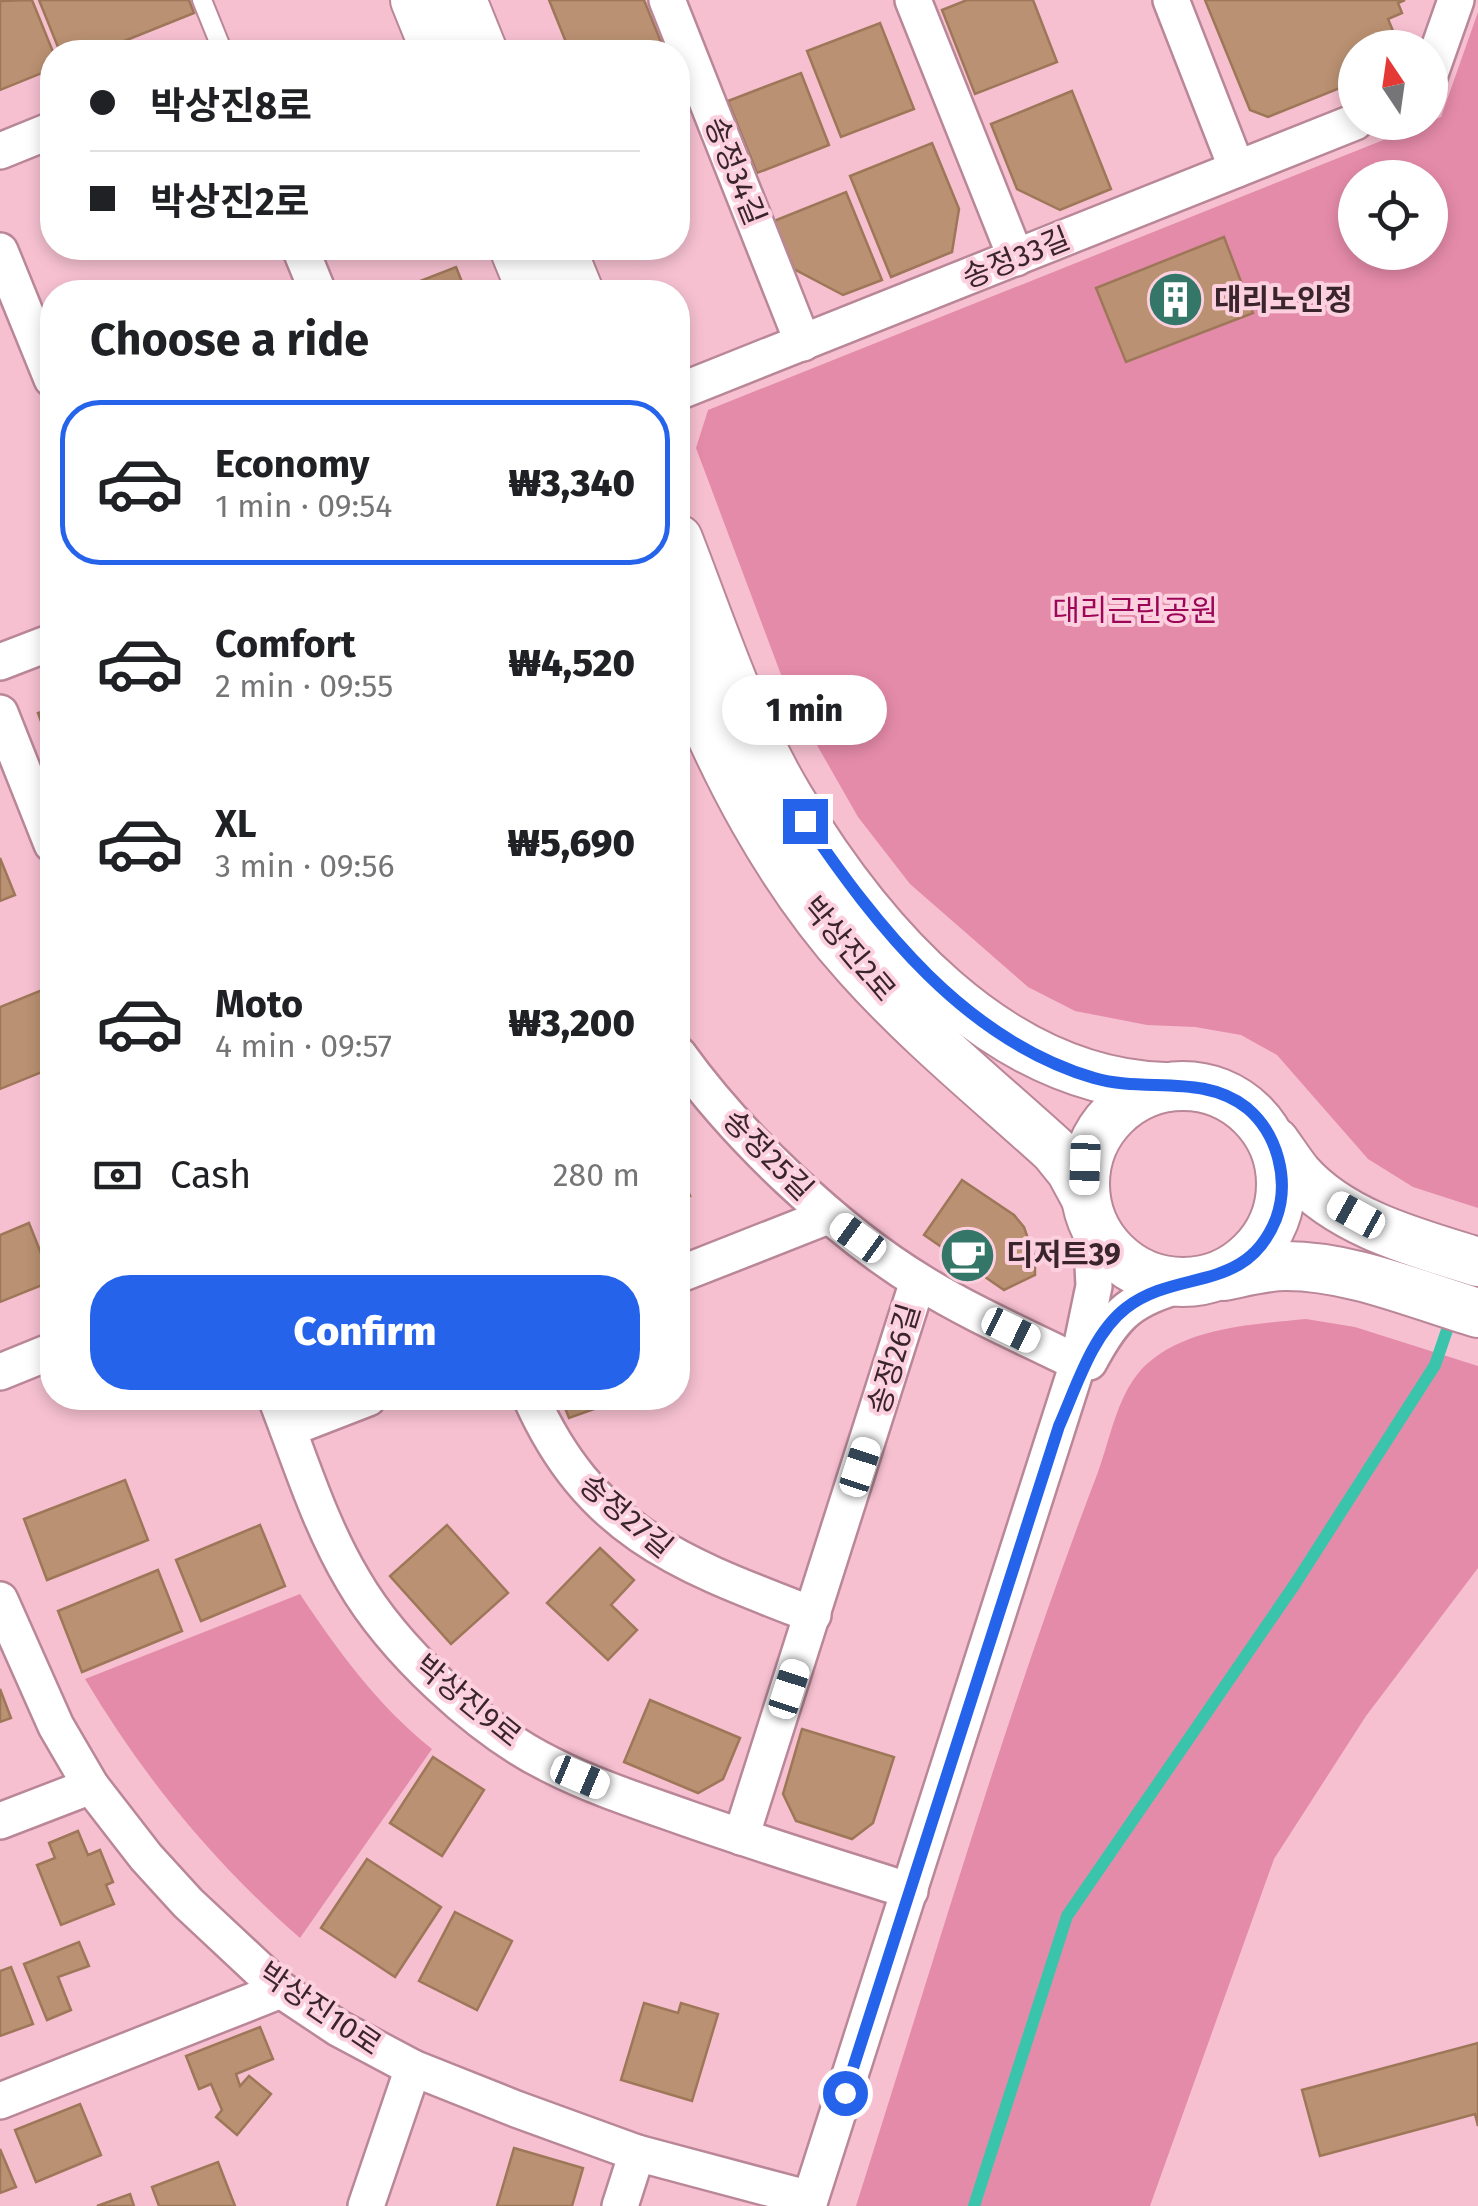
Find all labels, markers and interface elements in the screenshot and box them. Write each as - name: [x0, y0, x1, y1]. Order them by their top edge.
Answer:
- north arrow: [1338, 30, 1448, 140]
- map controls: [1338, 30, 1448, 270]
- text: 박상진8로: [150, 83, 312, 129]
- street label: 송정34길: [697, 112, 773, 230]
- button: locate: [1338, 160, 1448, 270]
- text: 박상진2로: [150, 179, 310, 225]
- street label: 송정33길: [957, 220, 1075, 296]
- building icon: 대리노인정: [1145, 270, 1205, 330]
- place label: 대리노인정: [1214, 282, 1352, 318]
- text: Choose a ride: [90, 313, 369, 367]
- icon: car: [95, 438, 185, 528]
- text: Economy: [215, 441, 370, 487]
- text: ₩3,340: [508, 460, 635, 506]
- text: 1 min · 09:54: [215, 487, 392, 525]
- park label: 대리근린공원: [1052, 593, 1218, 629]
- icon: car: [95, 618, 185, 708]
- text: Comfort: [215, 621, 356, 667]
- text: ₩4,520: [509, 640, 635, 686]
- text: 2 min · 09:55: [215, 667, 393, 705]
- callout: 1 min: [722, 676, 888, 746]
- text: 1 min: [766, 691, 843, 729]
- icon: car: [95, 798, 185, 888]
- route end: [783, 799, 828, 844]
- text: XL: [215, 801, 257, 847]
- text: ₩5,690: [508, 820, 635, 866]
- text: 3 min · 09:56: [215, 847, 395, 885]
- street label: 박상진2로: [795, 889, 903, 1009]
- icon: car: [95, 978, 185, 1068]
- text: Moto: [215, 981, 303, 1027]
- text: ₩3,200: [508, 1000, 635, 1046]
- text: 4 min · 09:57: [215, 1027, 392, 1065]
- street label: 송정25길: [715, 1102, 821, 1208]
- car: [1069, 1134, 1101, 1196]
- icon: cash: [90, 1148, 145, 1203]
- text: Cash: [170, 1152, 251, 1198]
- text: 280 m: [553, 1156, 640, 1194]
- car: [1322, 1187, 1390, 1243]
- car: [825, 1208, 891, 1268]
- cafe icon: 디저트39: [937, 1225, 997, 1285]
- place label: 디저트39: [1006, 1237, 1121, 1273]
- button: Confirm: [90, 1275, 640, 1390]
- street label: 송정26길: [860, 1299, 928, 1419]
- car: [977, 1303, 1045, 1357]
- car: [836, 1434, 884, 1500]
- street label: 송정27길: [572, 1467, 680, 1565]
- street label: 박상진9로: [408, 1647, 528, 1755]
- car: [765, 1656, 813, 1722]
- car: [547, 1751, 613, 1803]
- street label: 박상진10로: [252, 1955, 388, 2063]
- route start: [823, 2071, 868, 2116]

